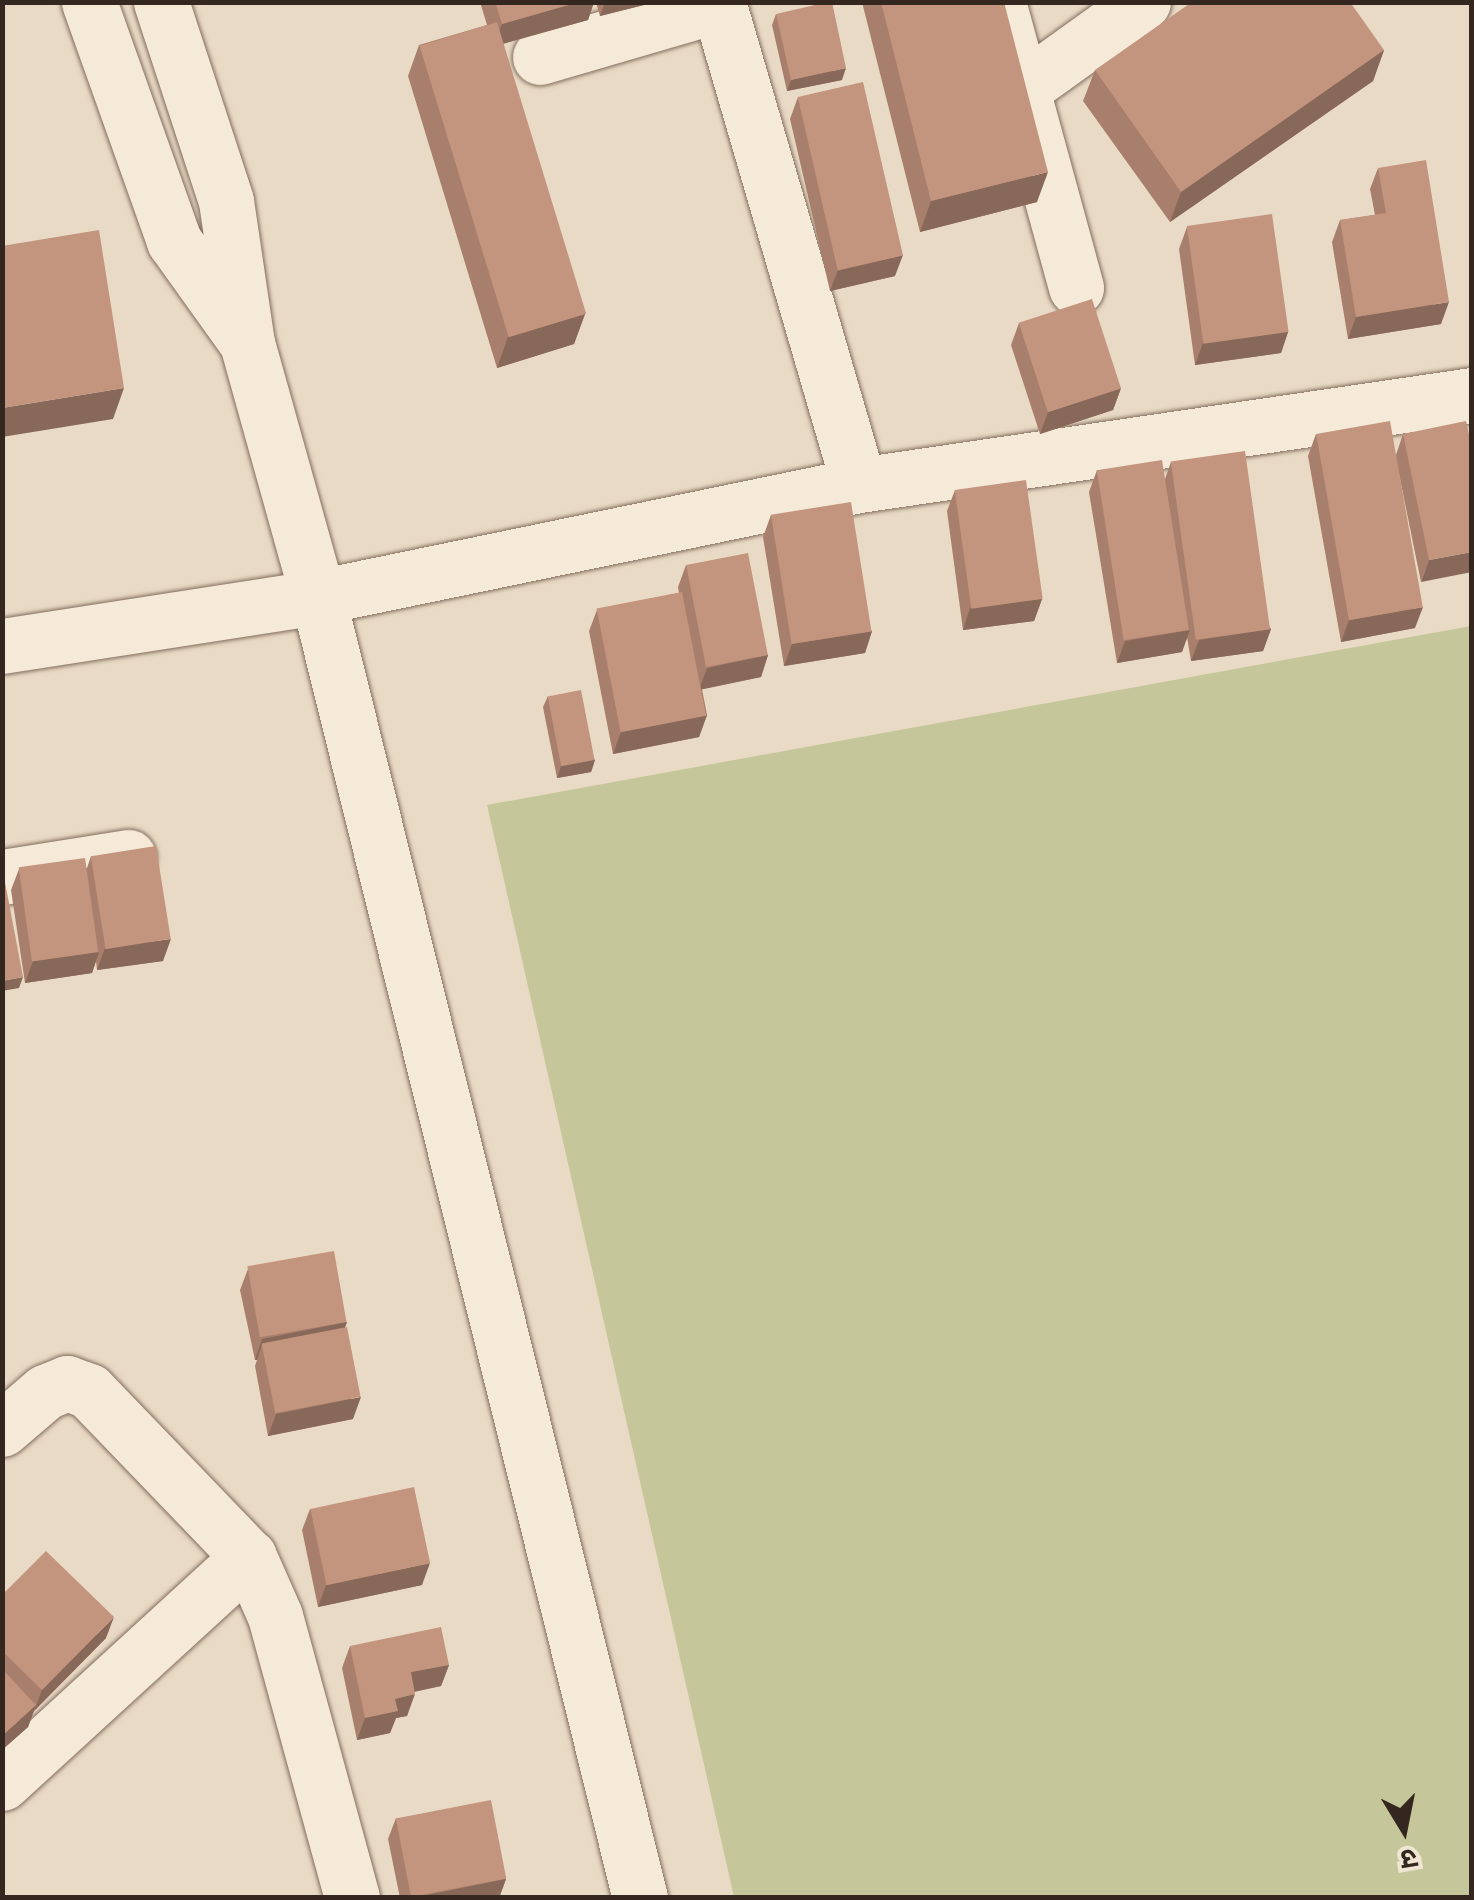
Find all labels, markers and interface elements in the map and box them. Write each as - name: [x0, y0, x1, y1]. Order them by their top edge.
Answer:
- north arrow: [1354, 1780, 1454, 1880]
- text: उ: [1398, 1839, 1421, 1880]

